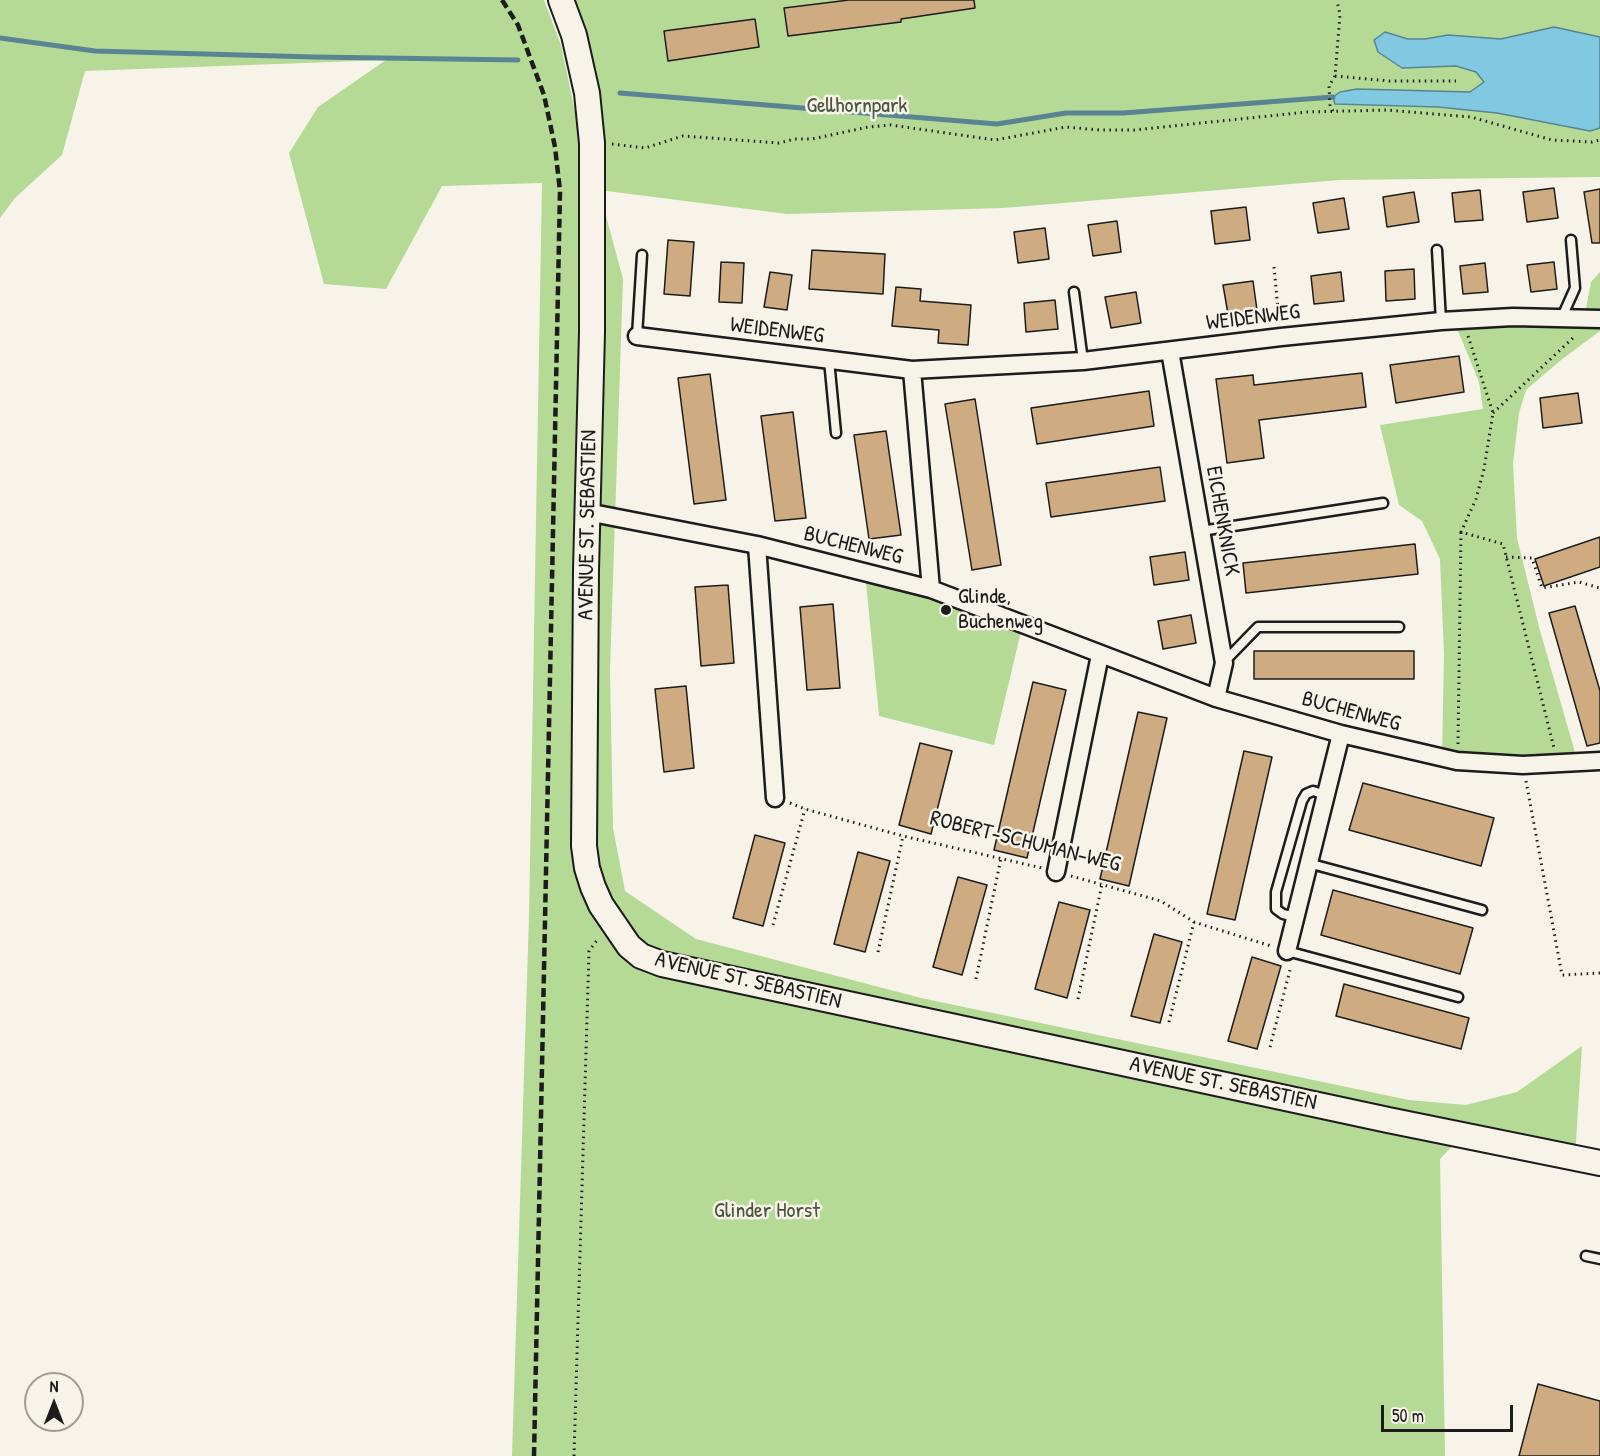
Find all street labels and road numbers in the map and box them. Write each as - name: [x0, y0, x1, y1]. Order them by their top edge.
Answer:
- street label: WEIDENWEG: [1205, 299, 1301, 337]
- street label: WEIDENWEG: [729, 312, 825, 350]
- street label: AVENUE ST. SEBASTIEN: [573, 430, 603, 620]
- street label: EICHENKNICK: [1199, 464, 1245, 578]
- street label: BUCHENWEG: [801, 521, 905, 571]
- street label: BUCHENWEG: [1299, 686, 1403, 738]
- street label: ROBERT-SCHUMAN-WEG: [927, 806, 1123, 878]
- street label: AVENUE ST. SEBASTIEN: [652, 947, 844, 1015]
- street label: AVENUE ST. SEBASTIEN: [1127, 1051, 1319, 1117]

